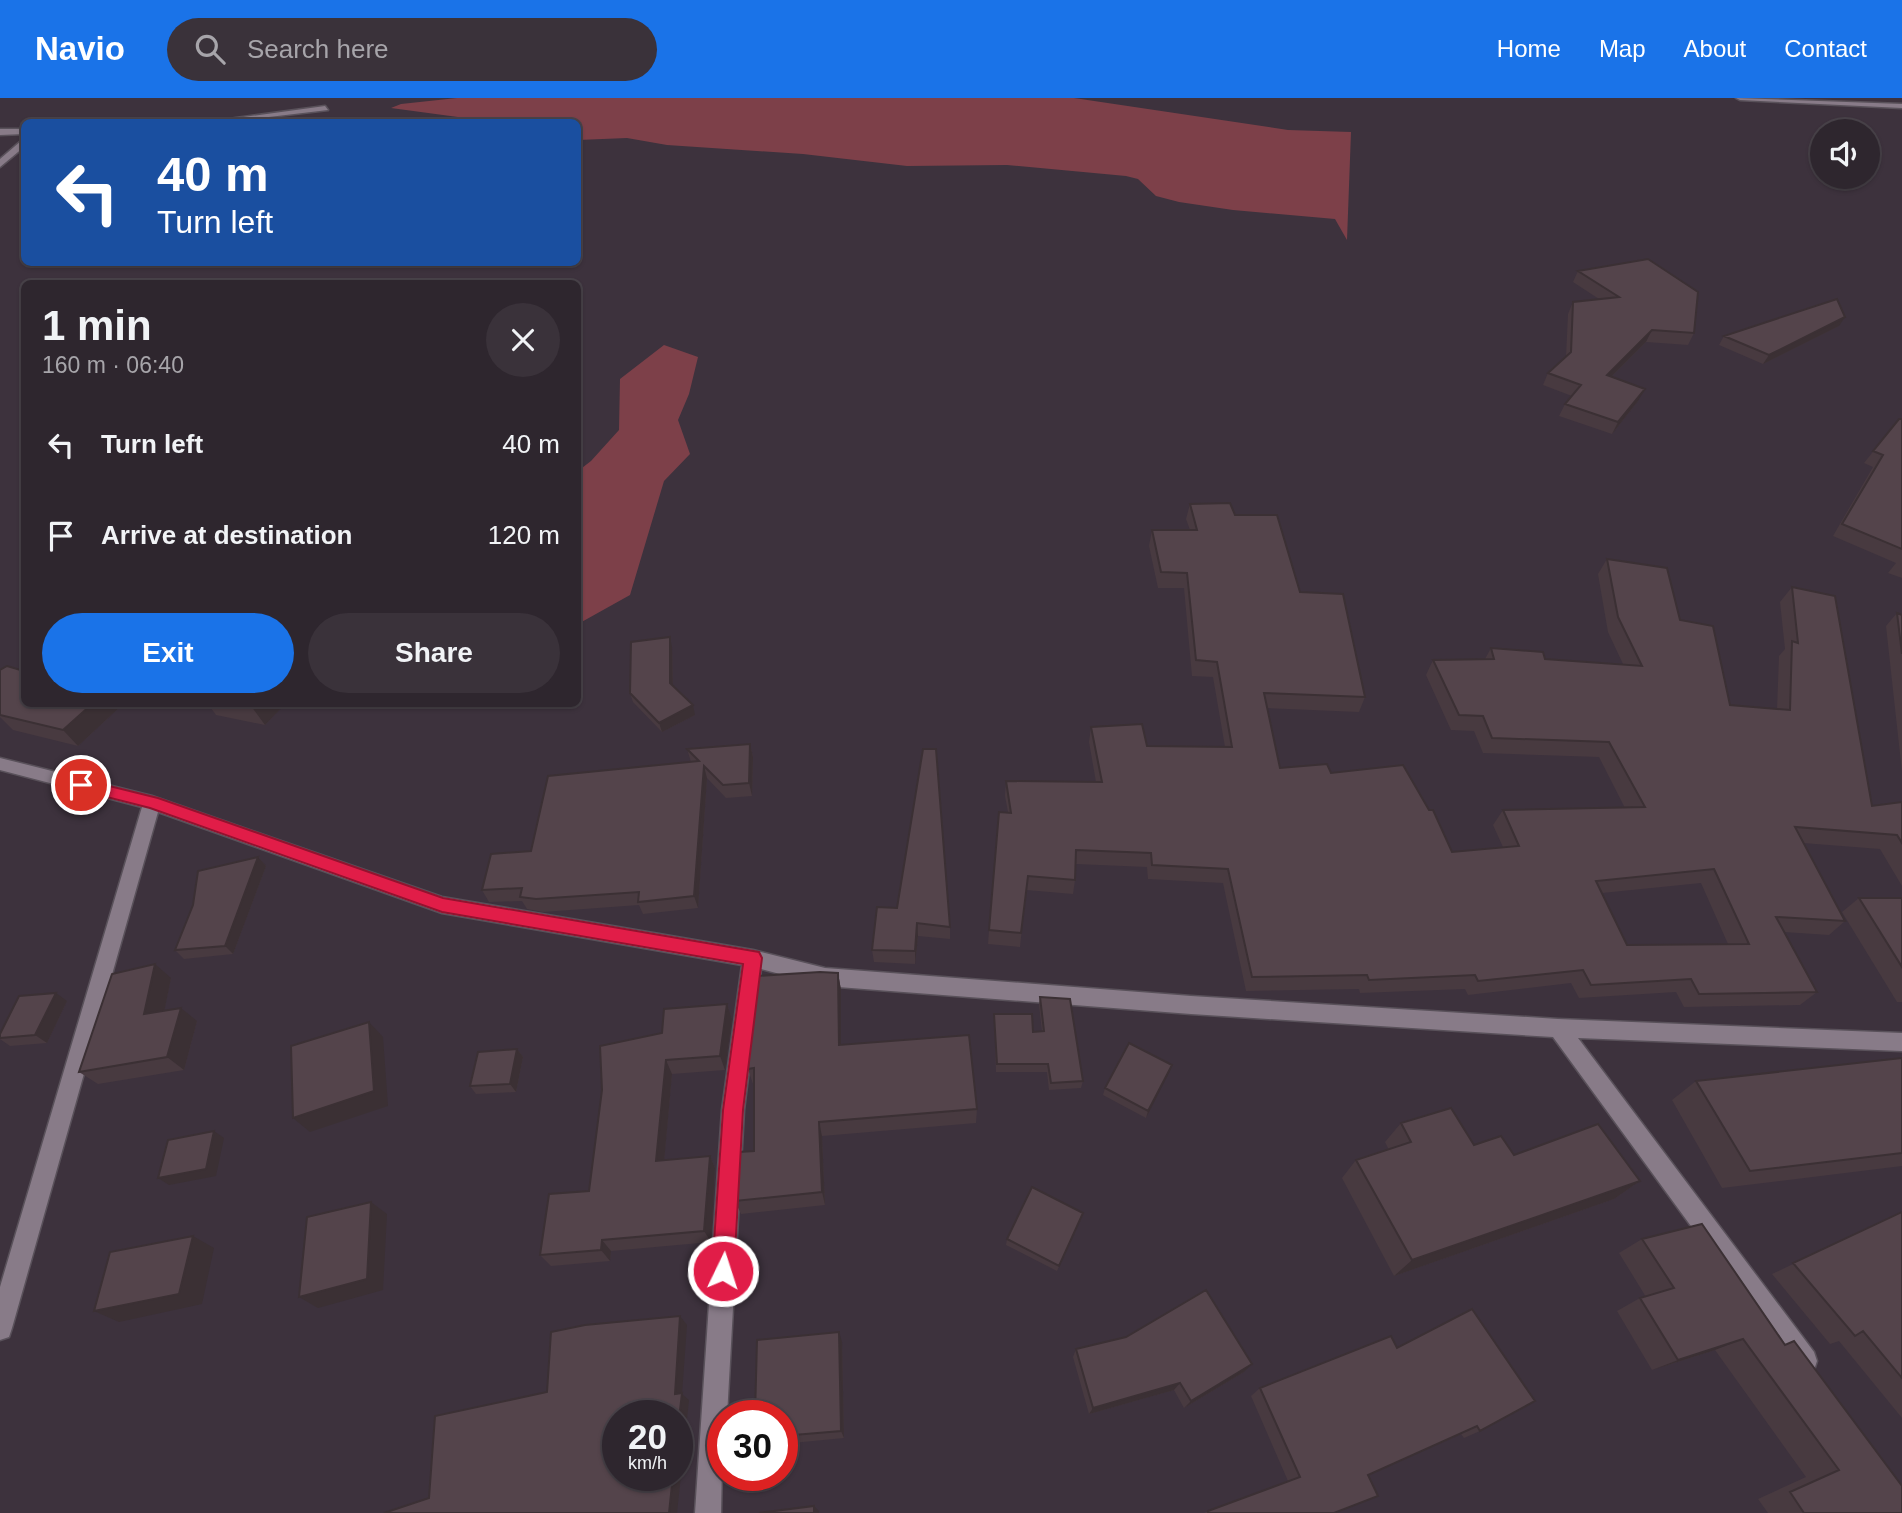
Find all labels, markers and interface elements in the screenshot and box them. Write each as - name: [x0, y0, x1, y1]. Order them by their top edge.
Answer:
- search box: [167, 18, 657, 81]
- text: Navio: [35, 30, 125, 67]
- icon: search: [191, 30, 229, 68]
- text: Search here: [247, 34, 389, 64]
- text: Home: [1497, 35, 1561, 62]
- text: Map: [1599, 35, 1646, 62]
- text: About: [1684, 35, 1746, 62]
- text: Contact: [1784, 35, 1867, 62]
- map controls: [1810, 119, 1880, 189]
- button: sound: [1810, 119, 1880, 189]
- icon: left: [42, 147, 133, 238]
- text: 40 m: [157, 147, 269, 201]
- text: Turn left: [157, 204, 273, 240]
- text: 1 min: [42, 302, 152, 349]
- button: close: [486, 303, 560, 377]
- text: 160 m · 06:40: [42, 352, 184, 378]
- icon: left: [42, 426, 80, 464]
- text: Turn left: [101, 429, 203, 459]
- text: 40 m: [502, 429, 560, 459]
- icon: arrive: [42, 517, 80, 555]
- text: Arrive at destination: [101, 520, 352, 550]
- text: 120 m: [488, 520, 560, 550]
- button: Exit: [42, 613, 294, 693]
- button: Share: [308, 613, 560, 693]
- pin: [51, 755, 111, 815]
- icon: arrive: [62, 766, 100, 804]
- position arrow: [686, 1234, 760, 1308]
- speed limit sign: 30: [707, 1400, 798, 1491]
- text: 20: [628, 1417, 667, 1456]
- text: km/h: [628, 1453, 667, 1473]

